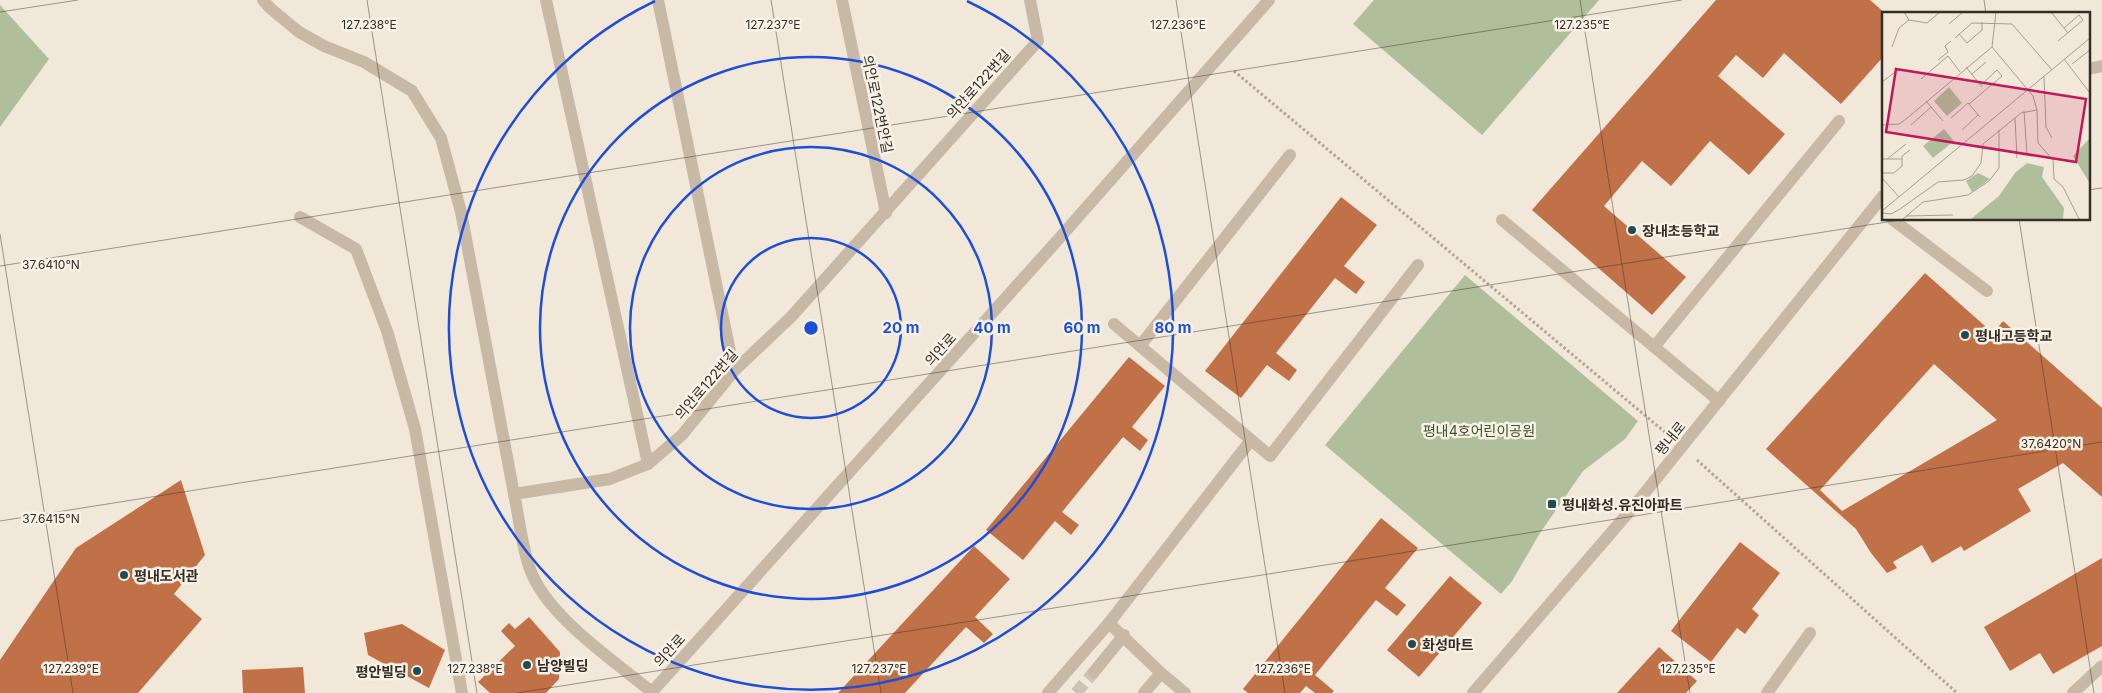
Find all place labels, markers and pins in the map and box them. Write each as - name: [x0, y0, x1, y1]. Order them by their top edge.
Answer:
- place label: 장내초등학교: [1642, 222, 1719, 239]
- marker: 장내초등학교: [1626, 224, 1638, 236]
- centre of rings: [802, 319, 820, 337]
- place label: 평내고등학교: [1975, 327, 2052, 344]
- marker: 평내고등학교: [1959, 329, 1971, 341]
- place label: 평내화성.유진아파트: [1562, 496, 1683, 513]
- marker: 평내화성.유진아파트: [1546, 498, 1558, 510]
- place label: 평내도서관: [134, 567, 199, 584]
- marker: 평내도서관: [118, 569, 130, 581]
- place label: 화성마트: [1422, 636, 1474, 653]
- marker: 화성마트: [1406, 638, 1418, 650]
- place label: 남양빌딩: [537, 657, 589, 674]
- marker: 남양빌딩: [521, 659, 533, 671]
- place label: 평안빌딩: [355, 663, 407, 680]
- marker: 평안빌딩: [411, 665, 423, 677]

